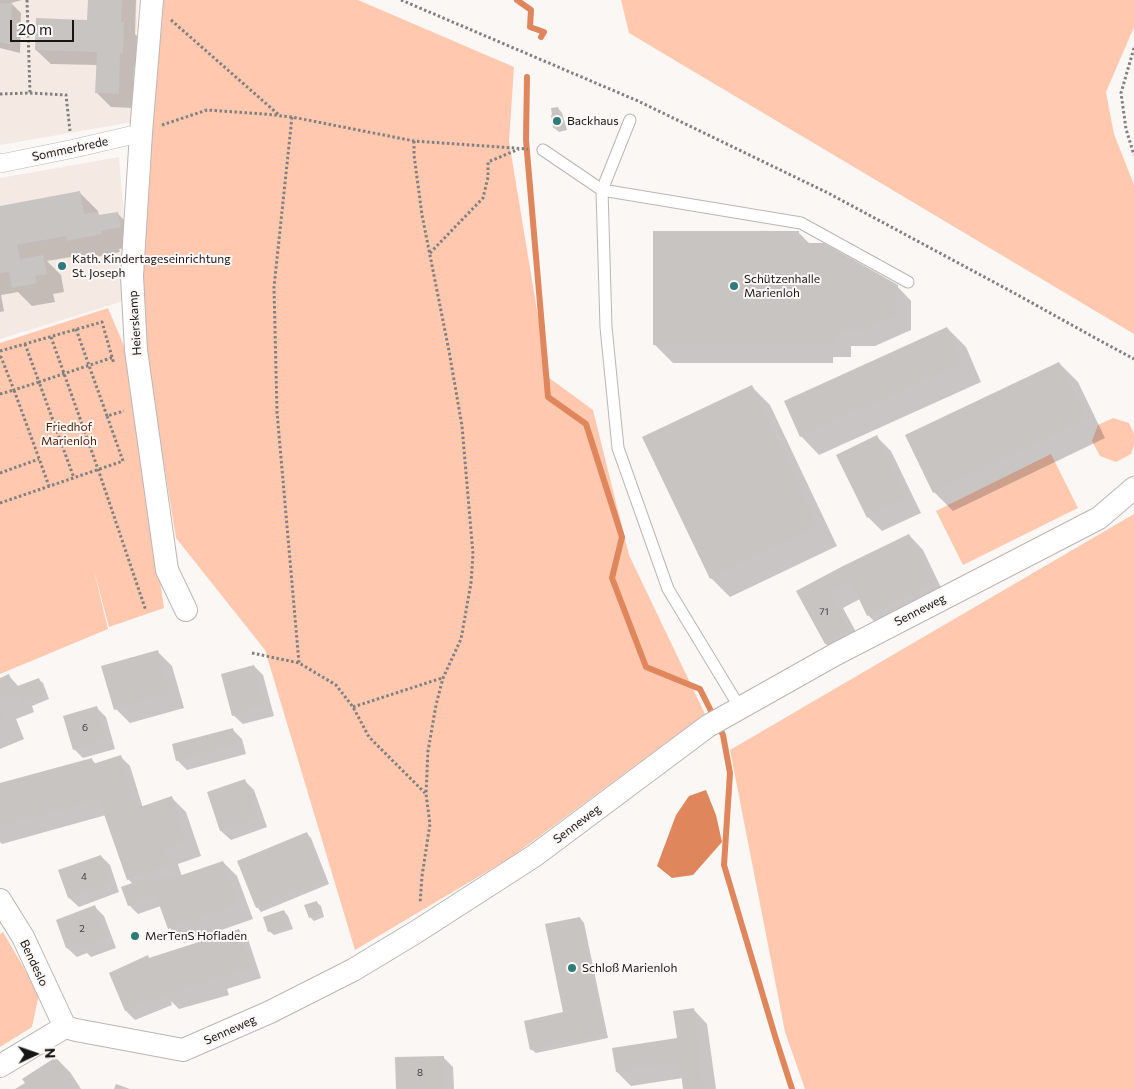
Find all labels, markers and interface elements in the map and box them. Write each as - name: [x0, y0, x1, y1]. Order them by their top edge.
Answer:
- scale bar: [12, 10, 76, 42]
- text: 20 m: [18, 20, 52, 38]
- place label: Backhaus: [567, 114, 619, 128]
- marker: Backhaus: [551, 115, 563, 127]
- street label: Sommerbrede: [31, 134, 109, 164]
- place label: Kath. Kindertageseinrichtung St. Joseph: [72, 252, 231, 280]
- marker: Kath. Kindertageseinrichtung St. Joseph: [56, 260, 68, 272]
- place label: Schützenhalle Marienloh: [744, 272, 820, 300]
- marker: Schützenhalle Marienloh: [728, 280, 740, 292]
- street label: Heierskamp: [126, 290, 144, 356]
- park label: Friedhof Marienloh: [41, 420, 97, 448]
- street label: Senneweg: [892, 591, 948, 629]
- house number: 71: [819, 606, 829, 618]
- house number: 6: [82, 722, 88, 734]
- street label: Senneweg: [550, 802, 604, 846]
- house number: 4: [81, 871, 87, 883]
- house number: 2: [79, 923, 85, 935]
- place label: MerTenS Hofladen: [145, 929, 247, 943]
- marker: MerTenS Hofladen: [129, 930, 141, 942]
- street label: Bendeslo: [17, 937, 51, 989]
- place label: Schloß Marienloh: [582, 961, 677, 975]
- marker: Schloß Marienloh: [566, 962, 578, 974]
- street label: Senneweg: [202, 1012, 258, 1048]
- north arrow: [10, 1029, 60, 1079]
- text: N: [42, 1048, 59, 1059]
- house number: 8: [417, 1067, 423, 1079]

